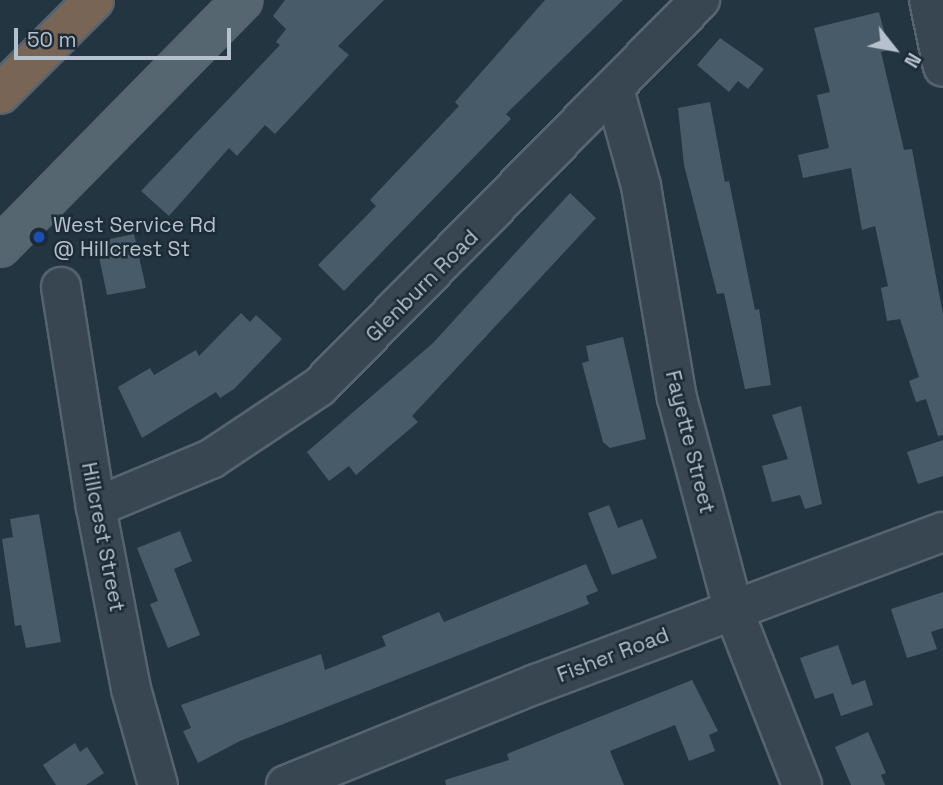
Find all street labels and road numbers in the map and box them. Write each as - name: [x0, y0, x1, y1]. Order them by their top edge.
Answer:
- street label: Glenburn Road: [361, 225, 483, 347]
- street label: Fayette Street: [660, 368, 720, 516]
- street label: Hillcrest Street: [76, 460, 130, 614]
- street label: Fisher Road: [554, 622, 672, 688]

